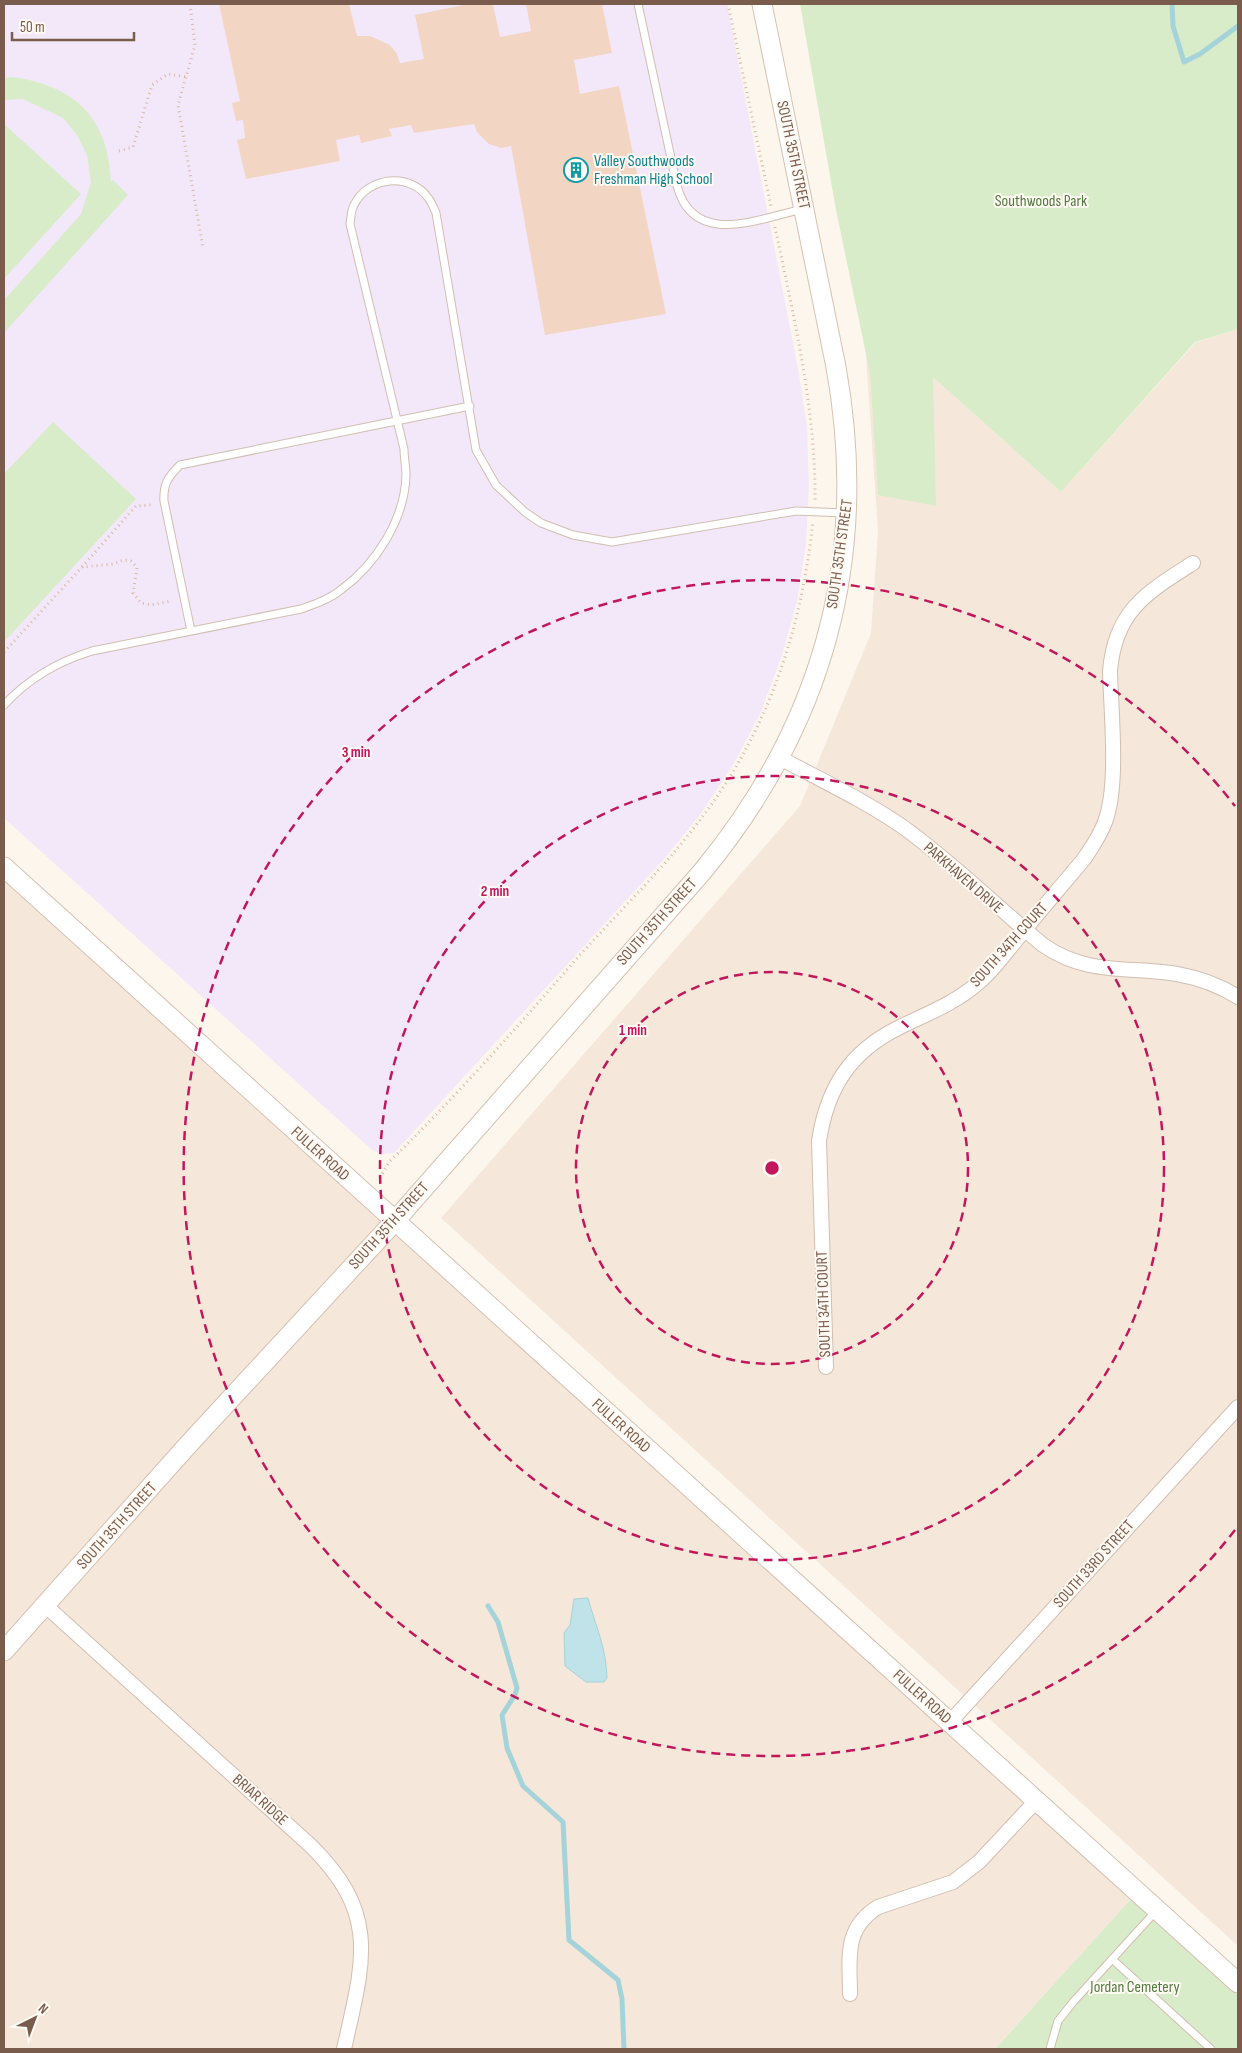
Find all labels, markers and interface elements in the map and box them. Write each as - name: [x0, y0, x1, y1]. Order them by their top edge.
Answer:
- scale bar: [12, 10, 135, 42]
- text: 50 m: [20, 18, 45, 37]
- street label: SOUTH 35TH STREET: [772, 99, 814, 211]
- place label: Valley Southwoods Freshman High School: [594, 152, 712, 189]
- building icon: Valley Southwoods Freshman High School: [563, 157, 589, 183]
- park label: Southwoods Park: [995, 192, 1087, 211]
- street label: SOUTH 35TH STREET: [823, 498, 857, 610]
- text: 3 min: [342, 743, 370, 762]
- street label: PARKHAVEN DRIVE: [919, 838, 1007, 918]
- street label: SOUTH 35TH STREET: [613, 874, 701, 969]
- text: 2 min: [481, 882, 509, 901]
- street label: SOUTH 34TH COURT: [966, 899, 1052, 991]
- text: 1 min: [619, 1021, 647, 1040]
- street label: FULLER ROAD: [287, 1123, 353, 1185]
- centre of rings: [763, 1159, 781, 1177]
- street label: SOUTH 35TH STREET: [345, 1178, 433, 1273]
- street label: SOUTH 34TH COURT: [813, 1250, 835, 1358]
- street label: FULLER ROAD: [588, 1395, 654, 1457]
- street label: SOUTH 35TH STREET: [73, 1478, 161, 1573]
- street label: SOUTH 33RD STREET: [1050, 1516, 1139, 1612]
- street label: FULLER ROAD: [889, 1666, 955, 1728]
- street label: BRIAR RIDGE: [229, 1770, 291, 1830]
- park label: Jordan Cemetery: [1089, 1978, 1180, 1997]
- north arrow: [10, 1993, 60, 2043]
- text: N: [35, 2000, 52, 2018]

